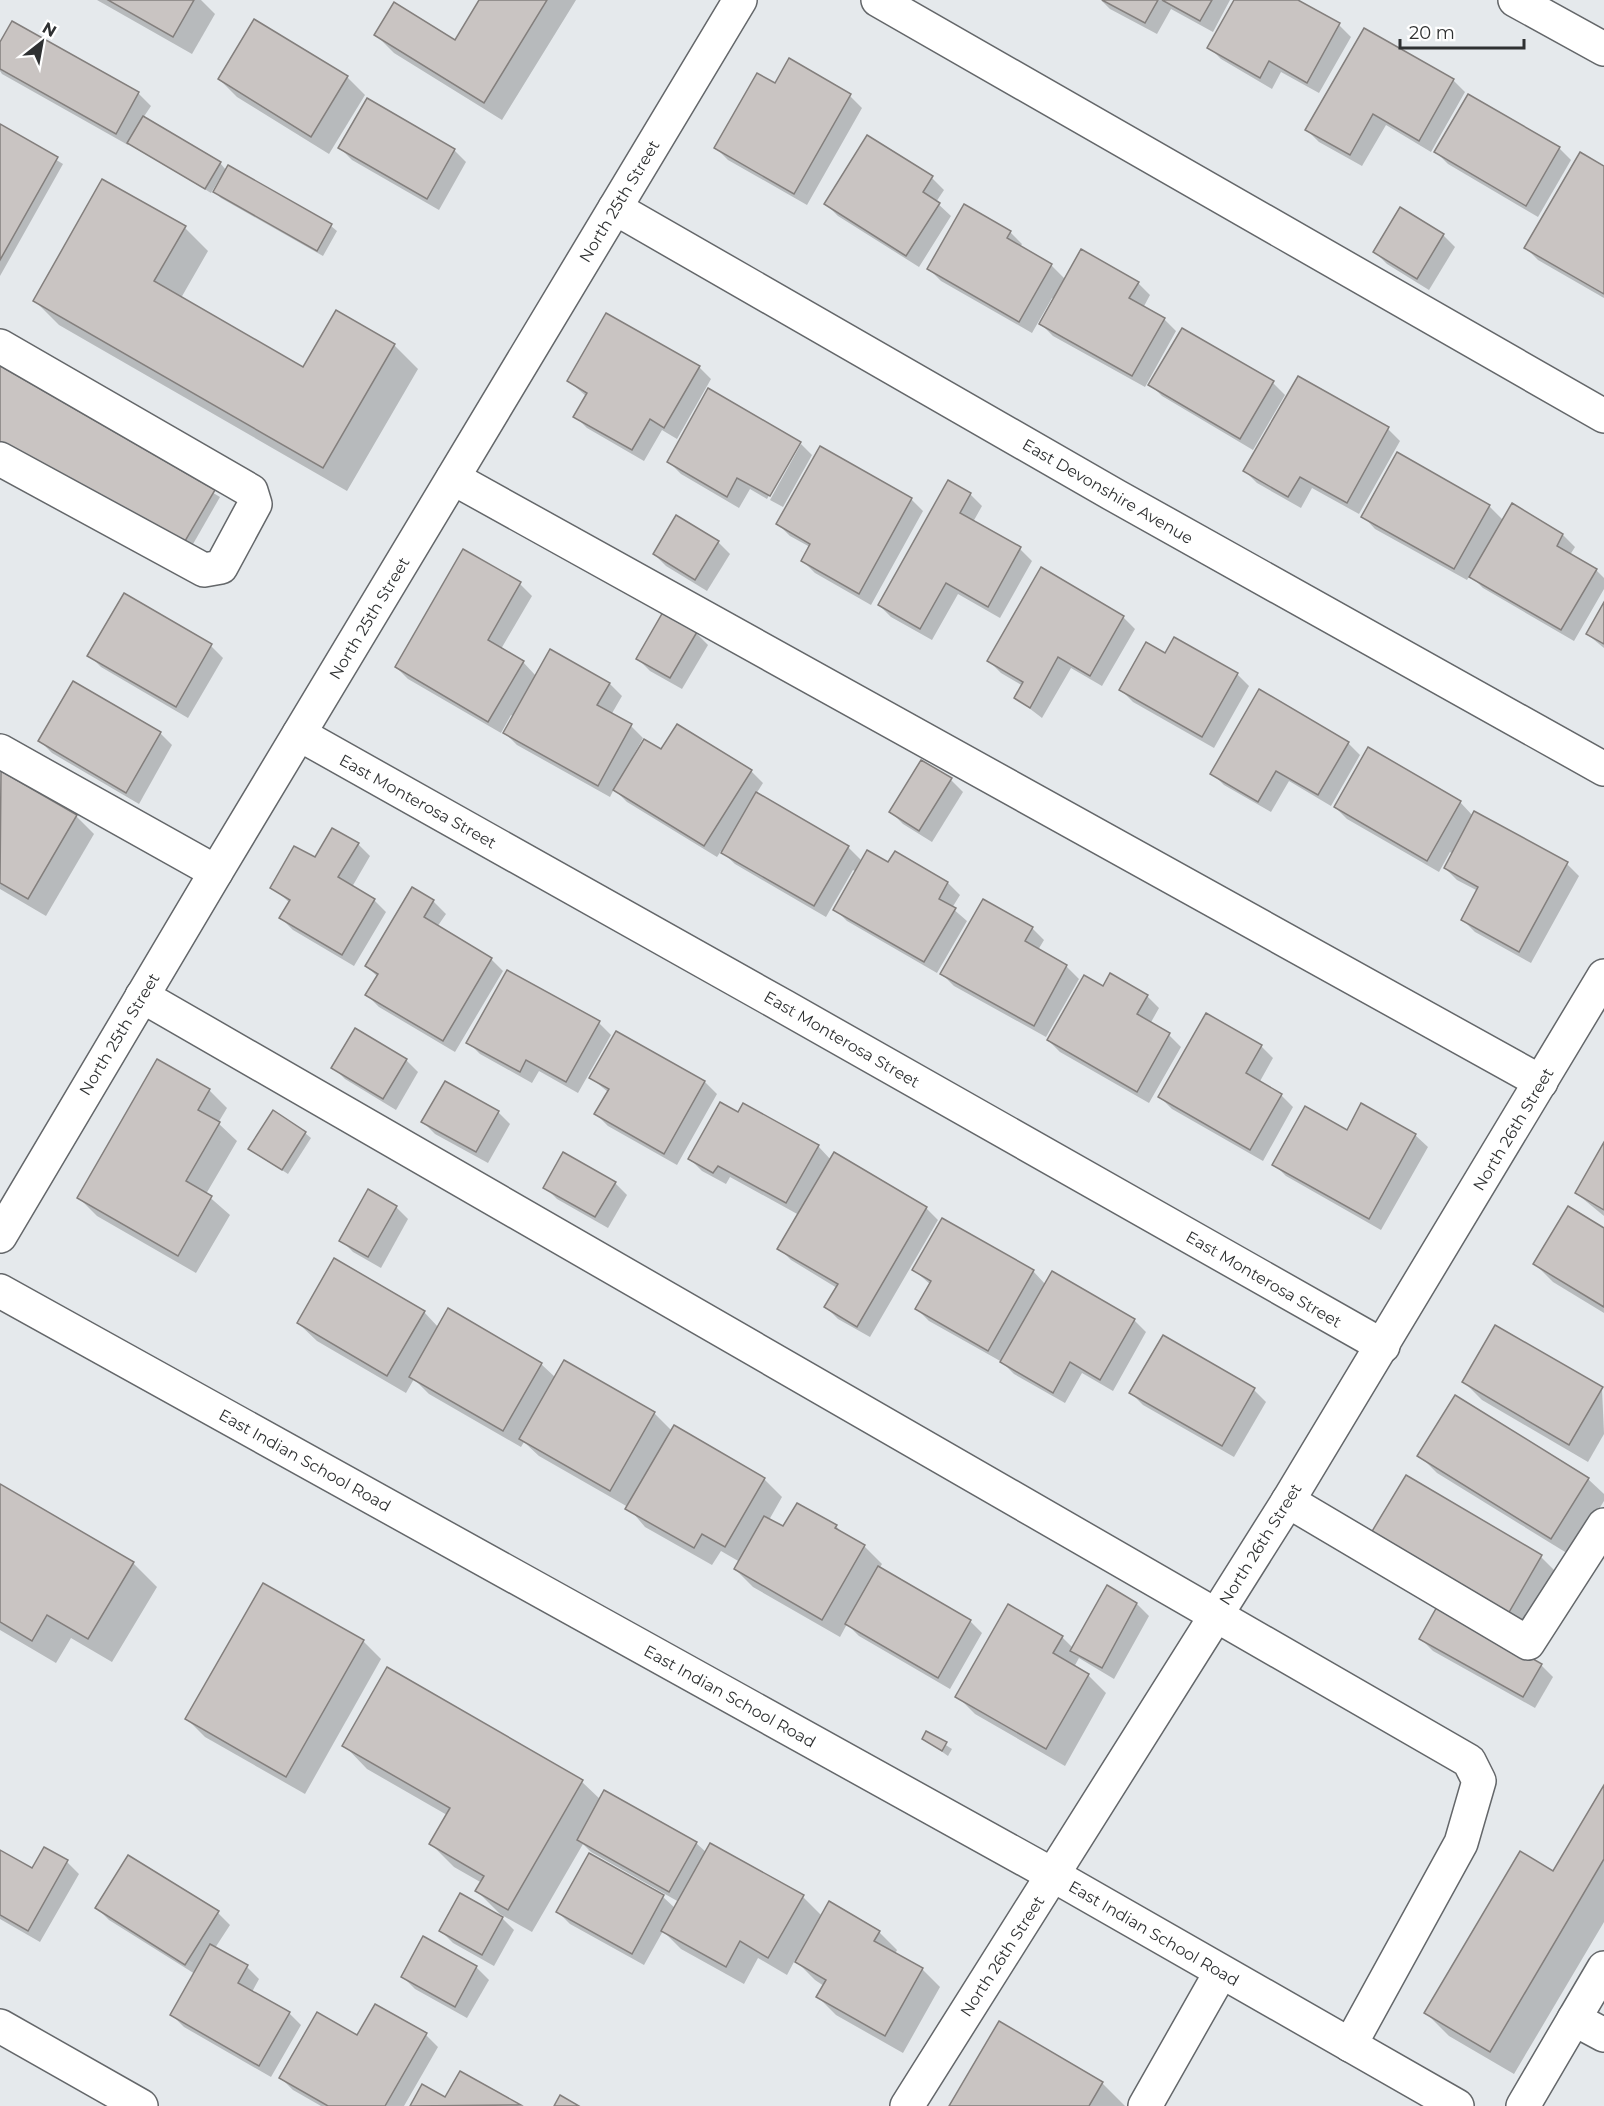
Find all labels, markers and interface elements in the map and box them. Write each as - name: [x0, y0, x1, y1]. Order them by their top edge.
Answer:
- north arrow: [12, 12, 72, 72]
- scale bar: [1400, 12, 1524, 50]
- text: N: [39, 18, 60, 41]
- text: 20 m: [1409, 22, 1455, 44]
- street label: North 25th Street: [575, 136, 664, 266]
- street label: East Devonshire Avenue: [1019, 435, 1196, 548]
- street label: North 25th Street: [325, 553, 414, 683]
- street label: East Monterosa Street: [336, 750, 500, 853]
- street label: North 25th Street: [75, 969, 164, 1099]
- street label: East Monterosa Street: [761, 987, 923, 1092]
- street label: North 26th Street: [1469, 1064, 1558, 1194]
- street label: East Monterosa Street: [1183, 1227, 1345, 1332]
- street label: East Indian School Road: [215, 1405, 394, 1516]
- street label: North 26th Street: [1215, 1479, 1306, 1609]
- street label: East Indian School Road: [640, 1641, 819, 1752]
- street label: East Indian School Road: [1065, 1877, 1242, 1990]
- street label: North 26th Street: [956, 1892, 1049, 2020]

